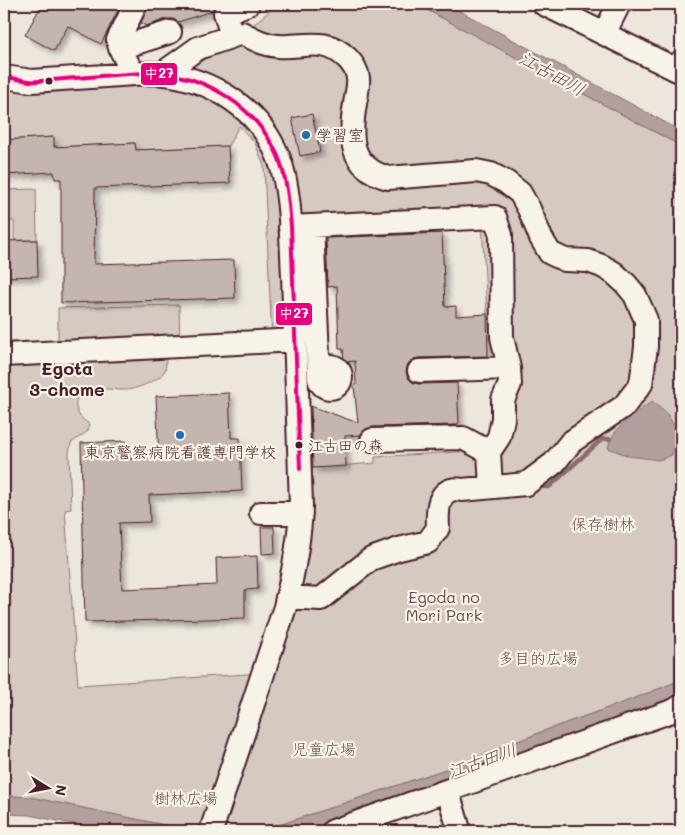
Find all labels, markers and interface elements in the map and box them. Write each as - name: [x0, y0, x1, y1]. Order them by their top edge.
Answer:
- water label: 江古田川: [515, 45, 590, 101]
- line badge: 中27: [140, 62, 178, 86]
- text: 中27: [144, 63, 174, 82]
- unlabelled marker: [44, 76, 54, 86]
- place label: 学習室: [316, 124, 364, 145]
- marker: 学習室: [300, 129, 312, 141]
- line badge: 中27: [275, 302, 313, 326]
- text: 中27: [279, 303, 309, 322]
- district label: Egota 3-chome: [29, 356, 105, 401]
- marker: 東京警察病院看護専門学校: [174, 429, 186, 441]
- place label: 江古田の森: [308, 435, 383, 455]
- marker: 江古田の森: [294, 440, 304, 450]
- place label: 東京警察病院看護専門学校: [84, 441, 276, 462]
- park label: 保存樹林: [571, 513, 635, 534]
- park label: Egoda no Mori Park: [406, 586, 482, 625]
- park label: 多目的広場: [498, 647, 578, 668]
- water label: 江古田川: [444, 737, 520, 783]
- park label: 児童広場: [292, 738, 356, 759]
- north arrow: [22, 762, 72, 812]
- text: N: [51, 783, 72, 797]
- park label: 樹林広場: [154, 787, 218, 808]

